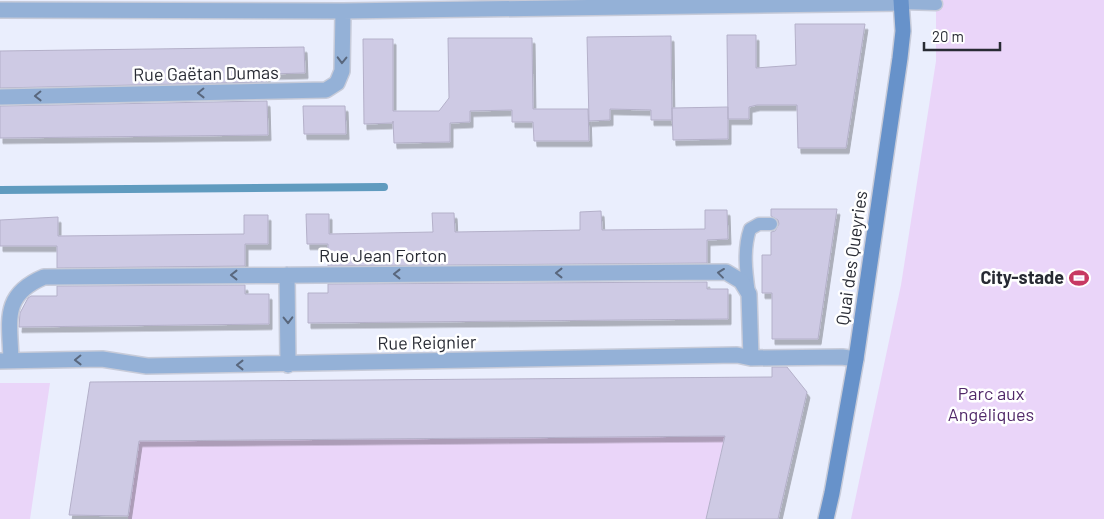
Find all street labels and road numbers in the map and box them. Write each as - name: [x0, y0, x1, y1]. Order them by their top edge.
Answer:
- street label: Rue Gaëtan Dumas: [133, 61, 279, 85]
- street label: Quai des Queyries: [831, 189, 871, 327]
- street label: Rue Jean Forton: [319, 244, 447, 266]
- street label: Rue Reignier: [377, 330, 477, 354]

